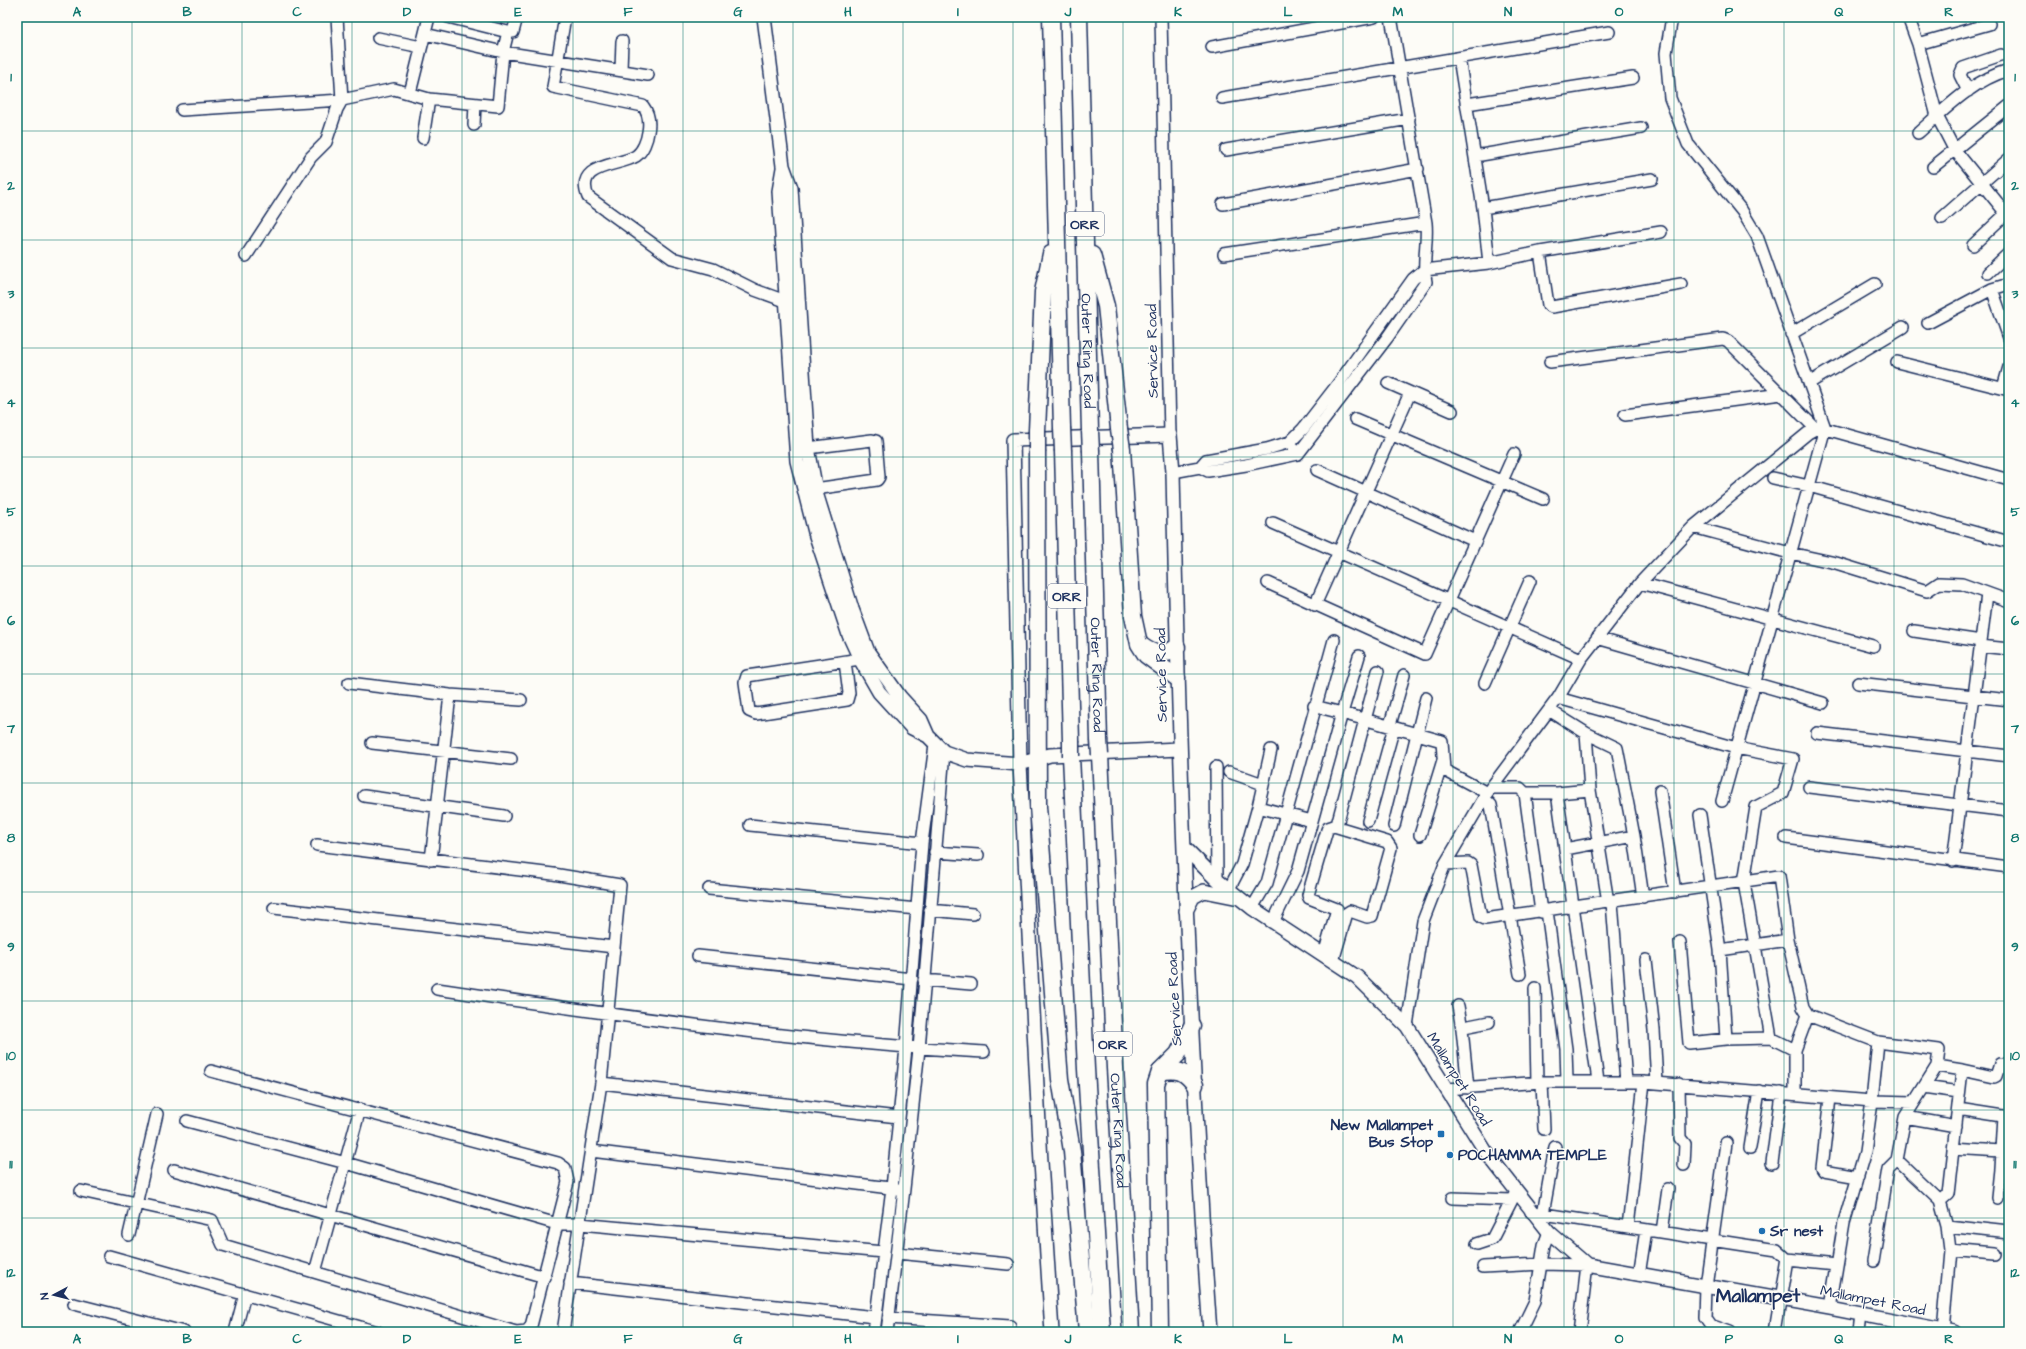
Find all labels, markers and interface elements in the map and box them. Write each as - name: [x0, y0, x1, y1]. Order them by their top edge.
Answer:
- text: A: [73, 3, 82, 21]
- text: B: [182, 3, 192, 21]
- text: C: [292, 3, 302, 21]
- text: D: [403, 3, 412, 21]
- text: E: [514, 3, 522, 21]
- text: F: [623, 3, 633, 21]
- text: G: [733, 3, 743, 21]
- text: H: [844, 3, 852, 21]
- text: I: [957, 3, 959, 21]
- text: J: [1064, 3, 1072, 21]
- text: K: [1174, 3, 1182, 21]
- text: L: [1283, 3, 1293, 21]
- text: M: [1393, 3, 1404, 21]
- text: N: [1504, 3, 1512, 21]
- text: O: [1615, 3, 1624, 21]
- text: P: [1725, 3, 1734, 21]
- text: Q: [1834, 3, 1844, 21]
- text: R: [1944, 3, 1954, 21]
- text: 1: [10, 68, 12, 86]
- text: 1: [2014, 68, 2016, 86]
- text: 2: [6, 177, 15, 195]
- text: 2: [2010, 177, 2019, 195]
- road number: ORR: [1066, 212, 1104, 236]
- text: 3: [7, 285, 15, 303]
- text: 3: [2011, 285, 2019, 303]
- street label: Outer Ring Road: [1075, 293, 1099, 409]
- street label: Service Road: [1141, 303, 1164, 398]
- text: 4: [7, 394, 16, 412]
- text: 4: [2011, 394, 2020, 412]
- text: 5: [6, 503, 16, 521]
- text: 5: [2010, 503, 2020, 521]
- road number: ORR: [1048, 584, 1086, 608]
- text: 6: [7, 612, 16, 630]
- text: 6: [2011, 612, 2020, 630]
- street label: Outer Ring Road: [1085, 617, 1109, 733]
- street label: Service Road: [1150, 627, 1173, 722]
- text: 7: [6, 720, 16, 738]
- text: 7: [2010, 720, 2020, 738]
- text: 8: [7, 829, 16, 847]
- text: 8: [2011, 829, 2020, 847]
- text: 9: [7, 938, 15, 956]
- text: 9: [2011, 938, 2019, 956]
- street label: Service Road: [1162, 951, 1187, 1047]
- street label: Mallampet Road: [1421, 1028, 1496, 1130]
- road number: ORR: [1094, 1032, 1132, 1056]
- text: 10: [6, 1047, 17, 1065]
- text: 10: [2010, 1047, 2021, 1065]
- street label: Outer Ring Road: [1104, 1073, 1132, 1189]
- place label: New Mallampet Bus Stop: [1331, 1115, 1434, 1153]
- marker: New Mallampet Bus Stop: [1436, 1129, 1446, 1139]
- place label: POCHAMMA TEMPLE: [1458, 1145, 1607, 1166]
- marker: POCHAMMA TEMPLE: [1445, 1150, 1455, 1160]
- text: 11: [9, 1155, 13, 1173]
- text: 11: [2013, 1155, 2017, 1173]
- place label: Sr nest: [1769, 1221, 1824, 1242]
- marker: Sr nest: [1757, 1226, 1767, 1236]
- text: 12: [6, 1264, 16, 1282]
- text: 12: [2010, 1264, 2020, 1282]
- north arrow: [34, 1275, 74, 1315]
- street label: Mallampet Road: [1818, 1280, 1928, 1321]
- district label: Mallampet: [1716, 1283, 1800, 1310]
- text: N: [37, 1292, 52, 1300]
- text: A: [73, 1330, 82, 1348]
- text: B: [182, 1330, 192, 1348]
- text: C: [292, 1330, 302, 1348]
- text: D: [403, 1330, 412, 1348]
- text: E: [514, 1330, 522, 1348]
- text: F: [623, 1330, 633, 1348]
- text: G: [733, 1330, 743, 1348]
- text: H: [844, 1330, 852, 1348]
- text: I: [957, 1330, 959, 1348]
- text: J: [1064, 1330, 1072, 1348]
- text: K: [1174, 1330, 1182, 1348]
- text: L: [1283, 1330, 1293, 1348]
- text: M: [1393, 1330, 1404, 1348]
- text: N: [1504, 1330, 1512, 1348]
- text: O: [1615, 1330, 1624, 1348]
- text: P: [1725, 1330, 1734, 1348]
- text: Q: [1834, 1330, 1844, 1348]
- text: R: [1944, 1330, 1954, 1348]

